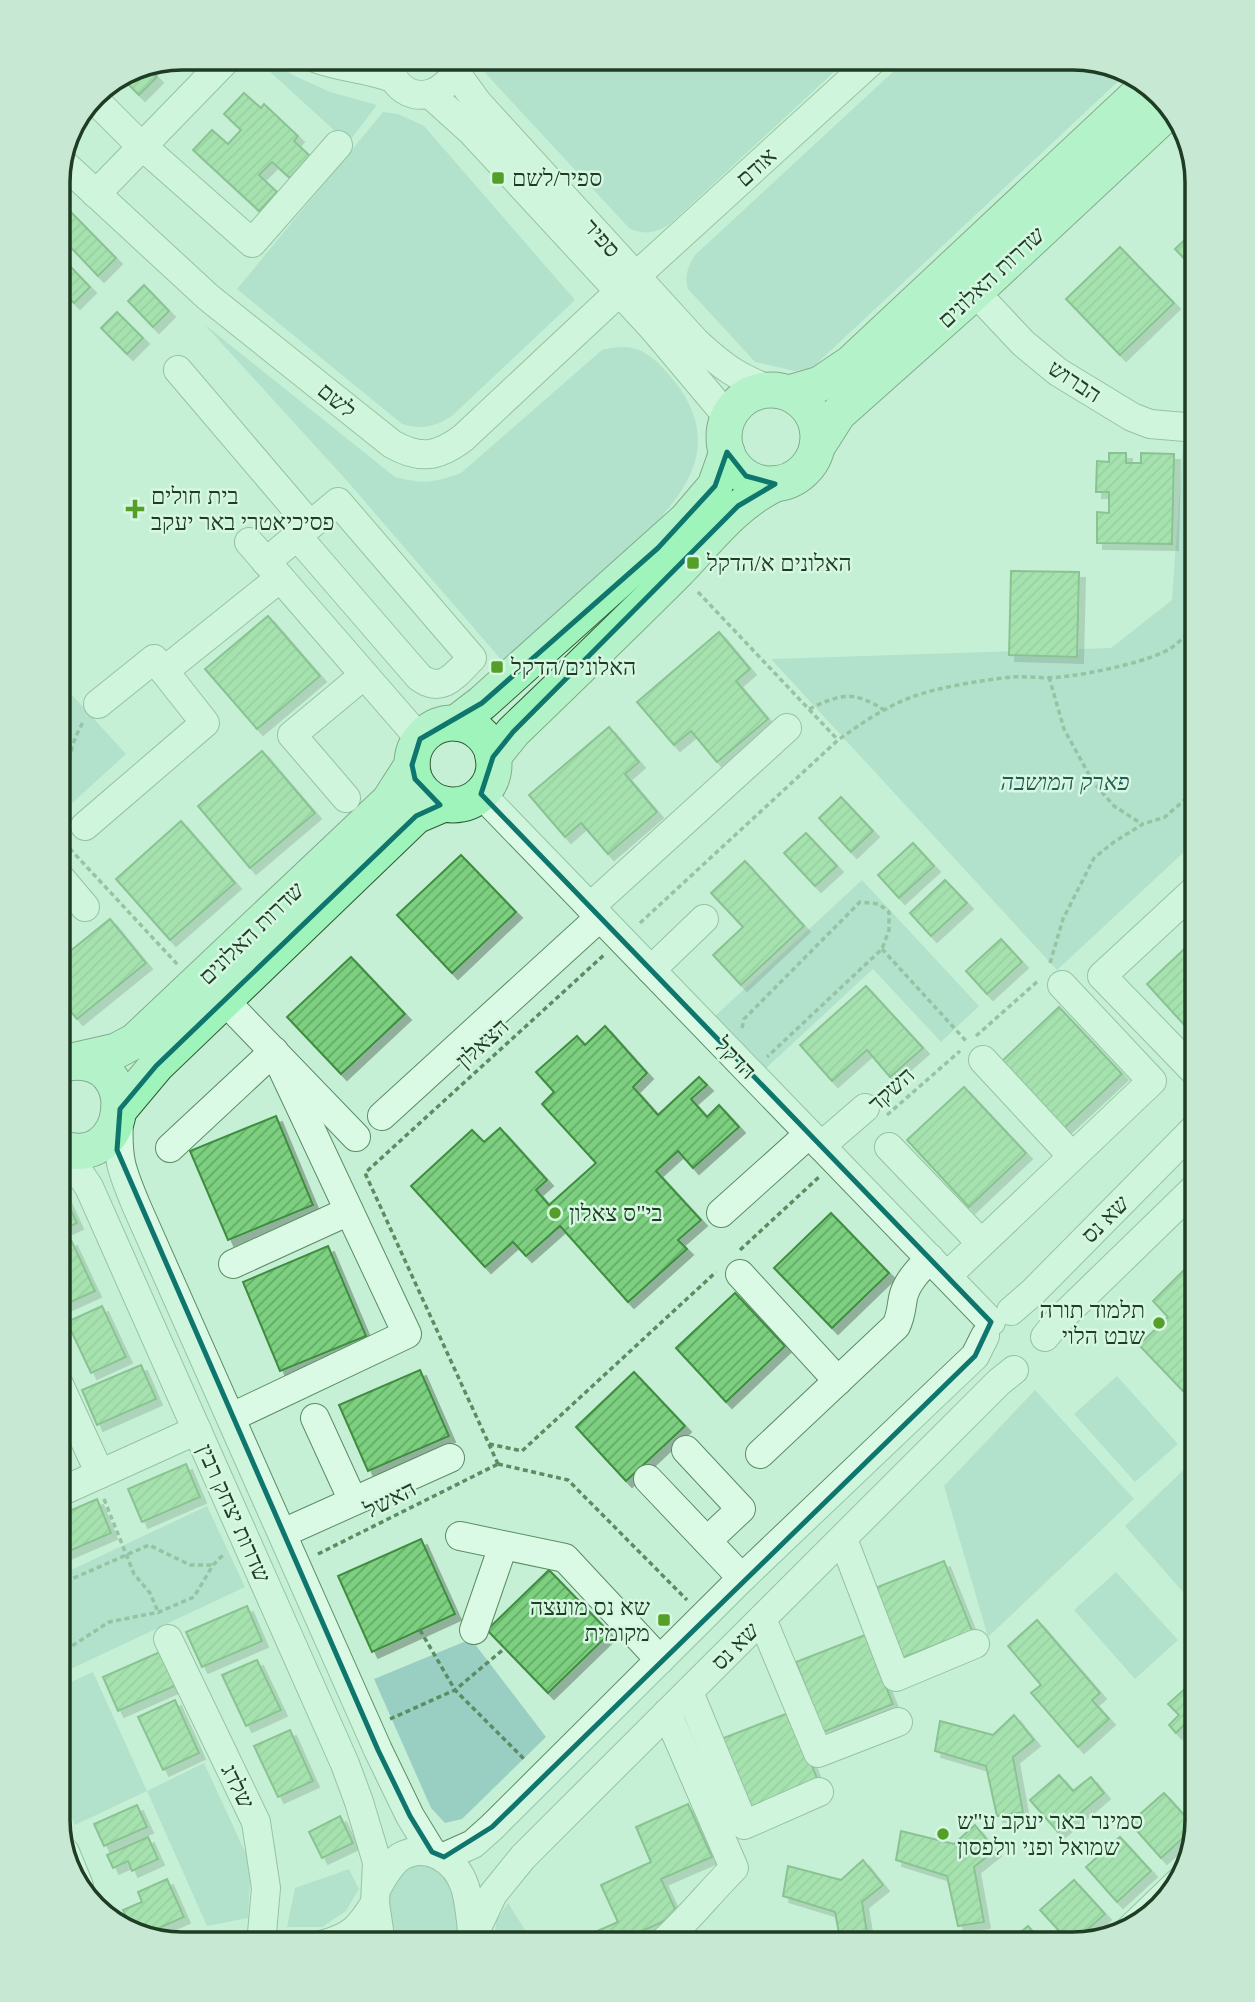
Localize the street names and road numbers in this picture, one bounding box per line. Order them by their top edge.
street label: אודם [731,143,781,192]
street label: ספיר [578,214,625,262]
street label: שדרות האלונים [933,221,1050,333]
street label: הברוש [1044,355,1106,408]
street label: לשם [313,378,361,423]
street label: שדרות האלונים [194,877,309,990]
street label: הצאלון [451,1013,514,1073]
street label: הדקל [710,1032,761,1084]
street label: השקד [863,1062,919,1116]
street label: שא נס [1077,1190,1135,1248]
street label: שדרות יצחק רבין [192,1440,275,1587]
street label: האשל [360,1476,420,1523]
street label: שא נס [707,1617,765,1675]
street label: שלדג [216,1760,259,1813]

